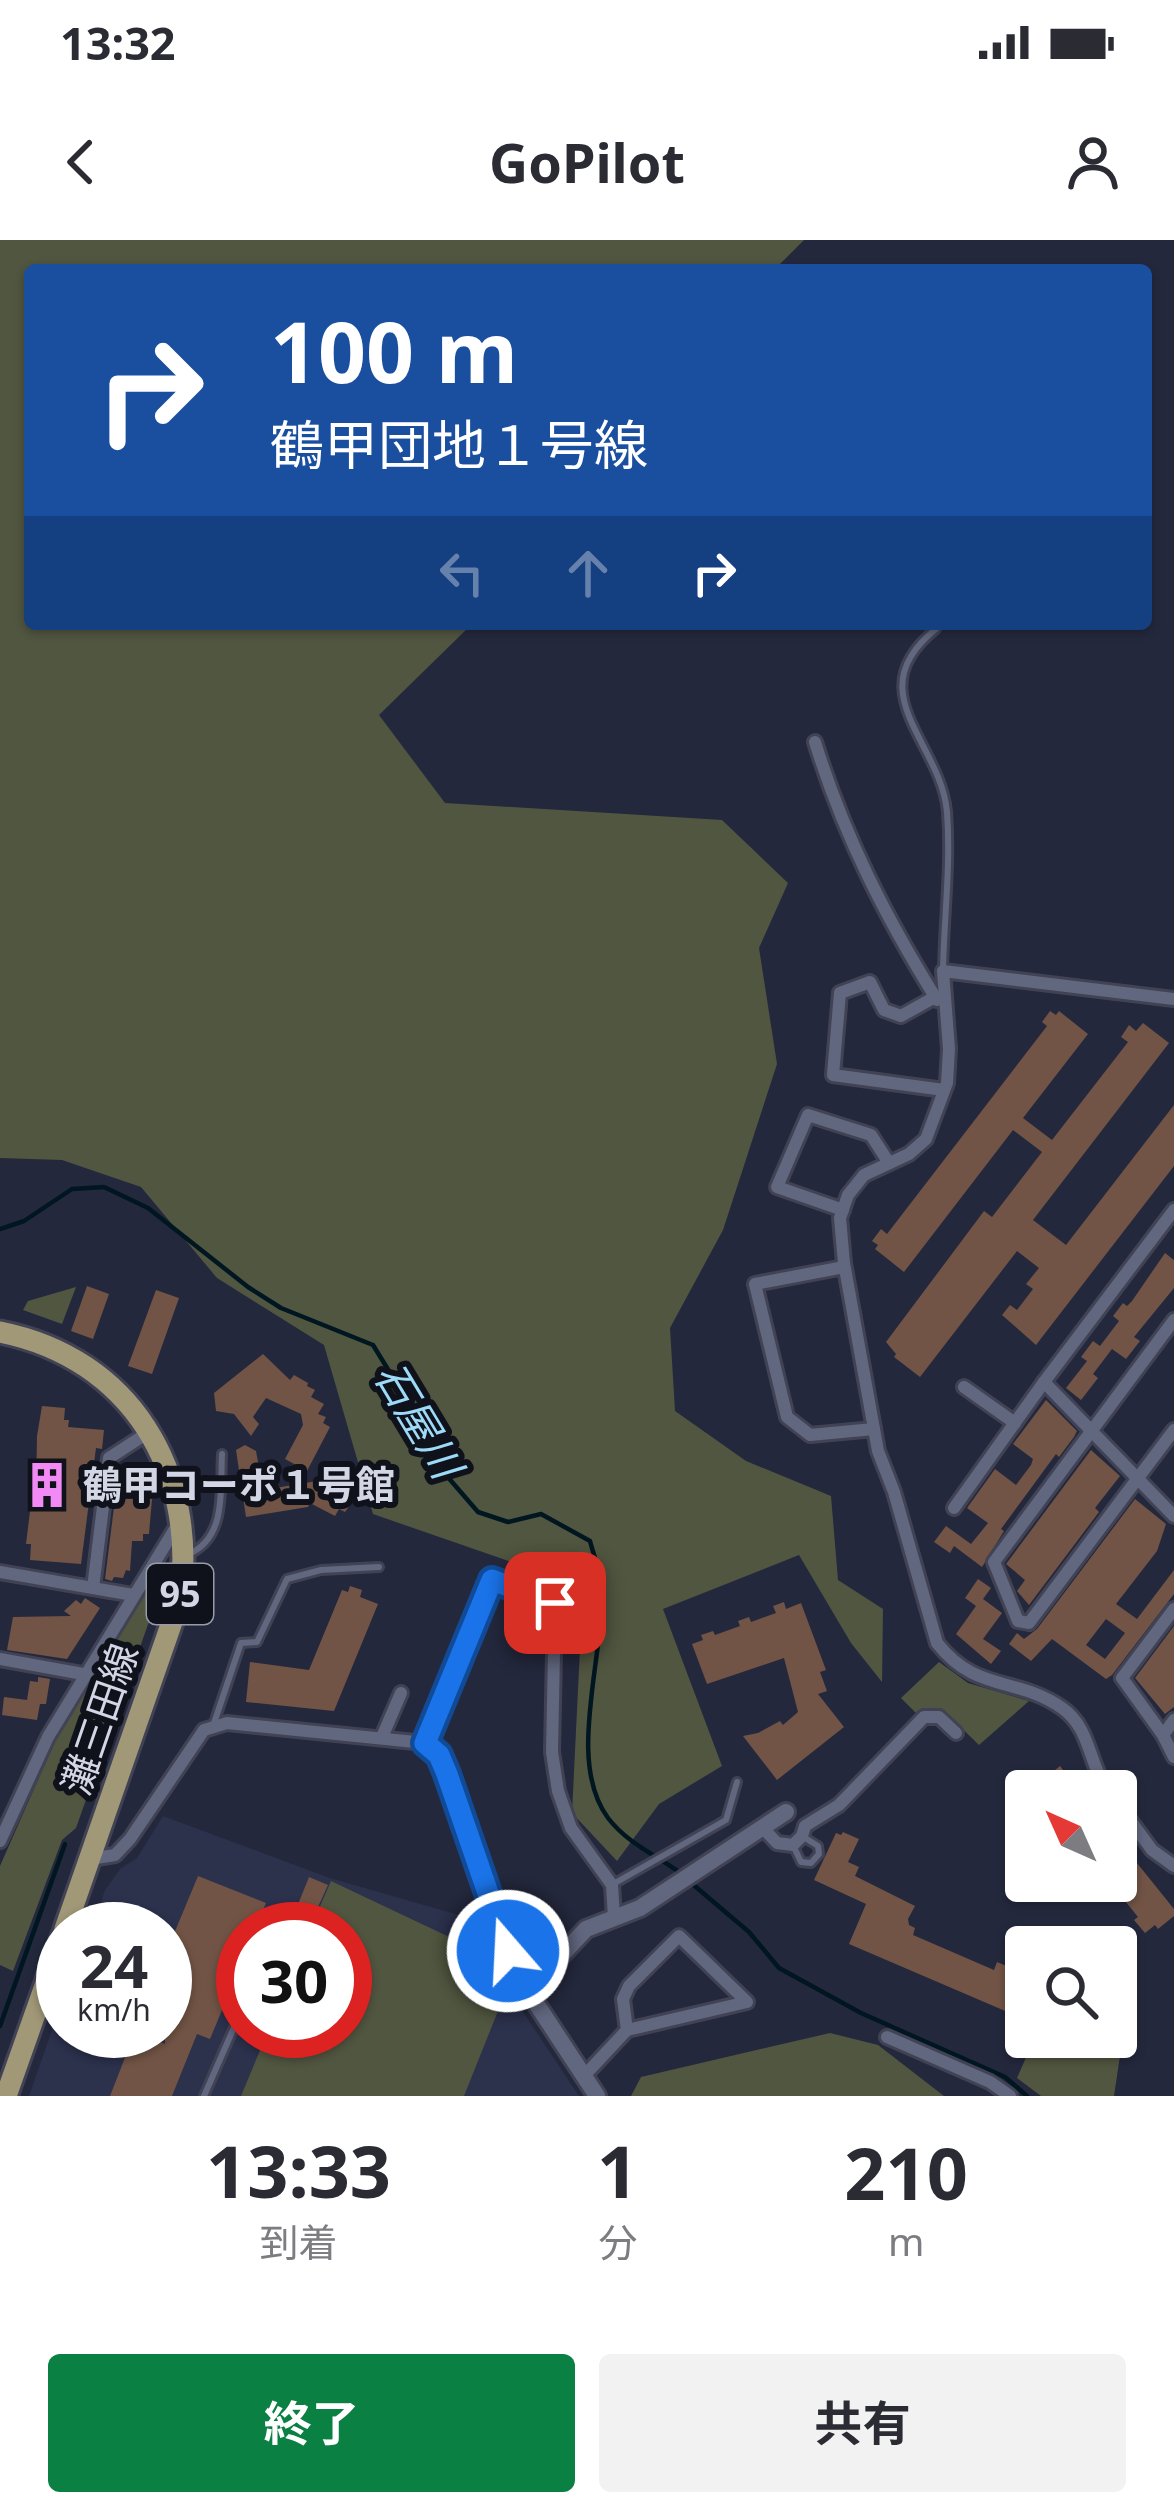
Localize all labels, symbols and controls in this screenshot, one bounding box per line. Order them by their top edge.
text: 13:32 [60,12,176,73]
text: GoPilot [489,125,685,199]
icon: back [48,129,114,195]
icon: person [1060,129,1126,195]
text: 100 m [270,293,518,408]
icon: right [72,312,228,468]
text: 鶴甲団地１号線 [270,407,648,481]
icon: left [429,540,495,606]
icon: ahead [555,540,621,606]
icon: right [681,540,747,606]
water label: 石屋川 [362,1351,478,1491]
place label: 鶴甲コーポ１号館 [83,1457,395,1510]
building icon: 鶴甲コーポ１号館 [22,1460,72,1510]
pin [504,1552,606,1654]
road number: 95 [147,1564,213,1624]
icon: arrive [522,1570,588,1636]
street label: 灘三田線 [48,1636,149,1801]
north arrow [1005,1770,1137,1902]
map controls [1005,1770,1137,2058]
position arrow [445,1888,571,2014]
speed limit sign: 30 [216,1902,372,2058]
text: 24 [80,1924,148,2006]
button: search [1005,1926,1137,2058]
text: km/h [77,1989,151,2030]
text: 13:33 [206,2121,391,2219]
text: 1 [597,2121,638,2219]
text: 210 [844,2123,968,2221]
text: m [888,2214,924,2267]
text: 到着 [260,2215,338,2268]
text: 分 [598,2215,637,2268]
button: 終了 [48,2354,575,2492]
button: 共有 [599,2354,1126,2492]

